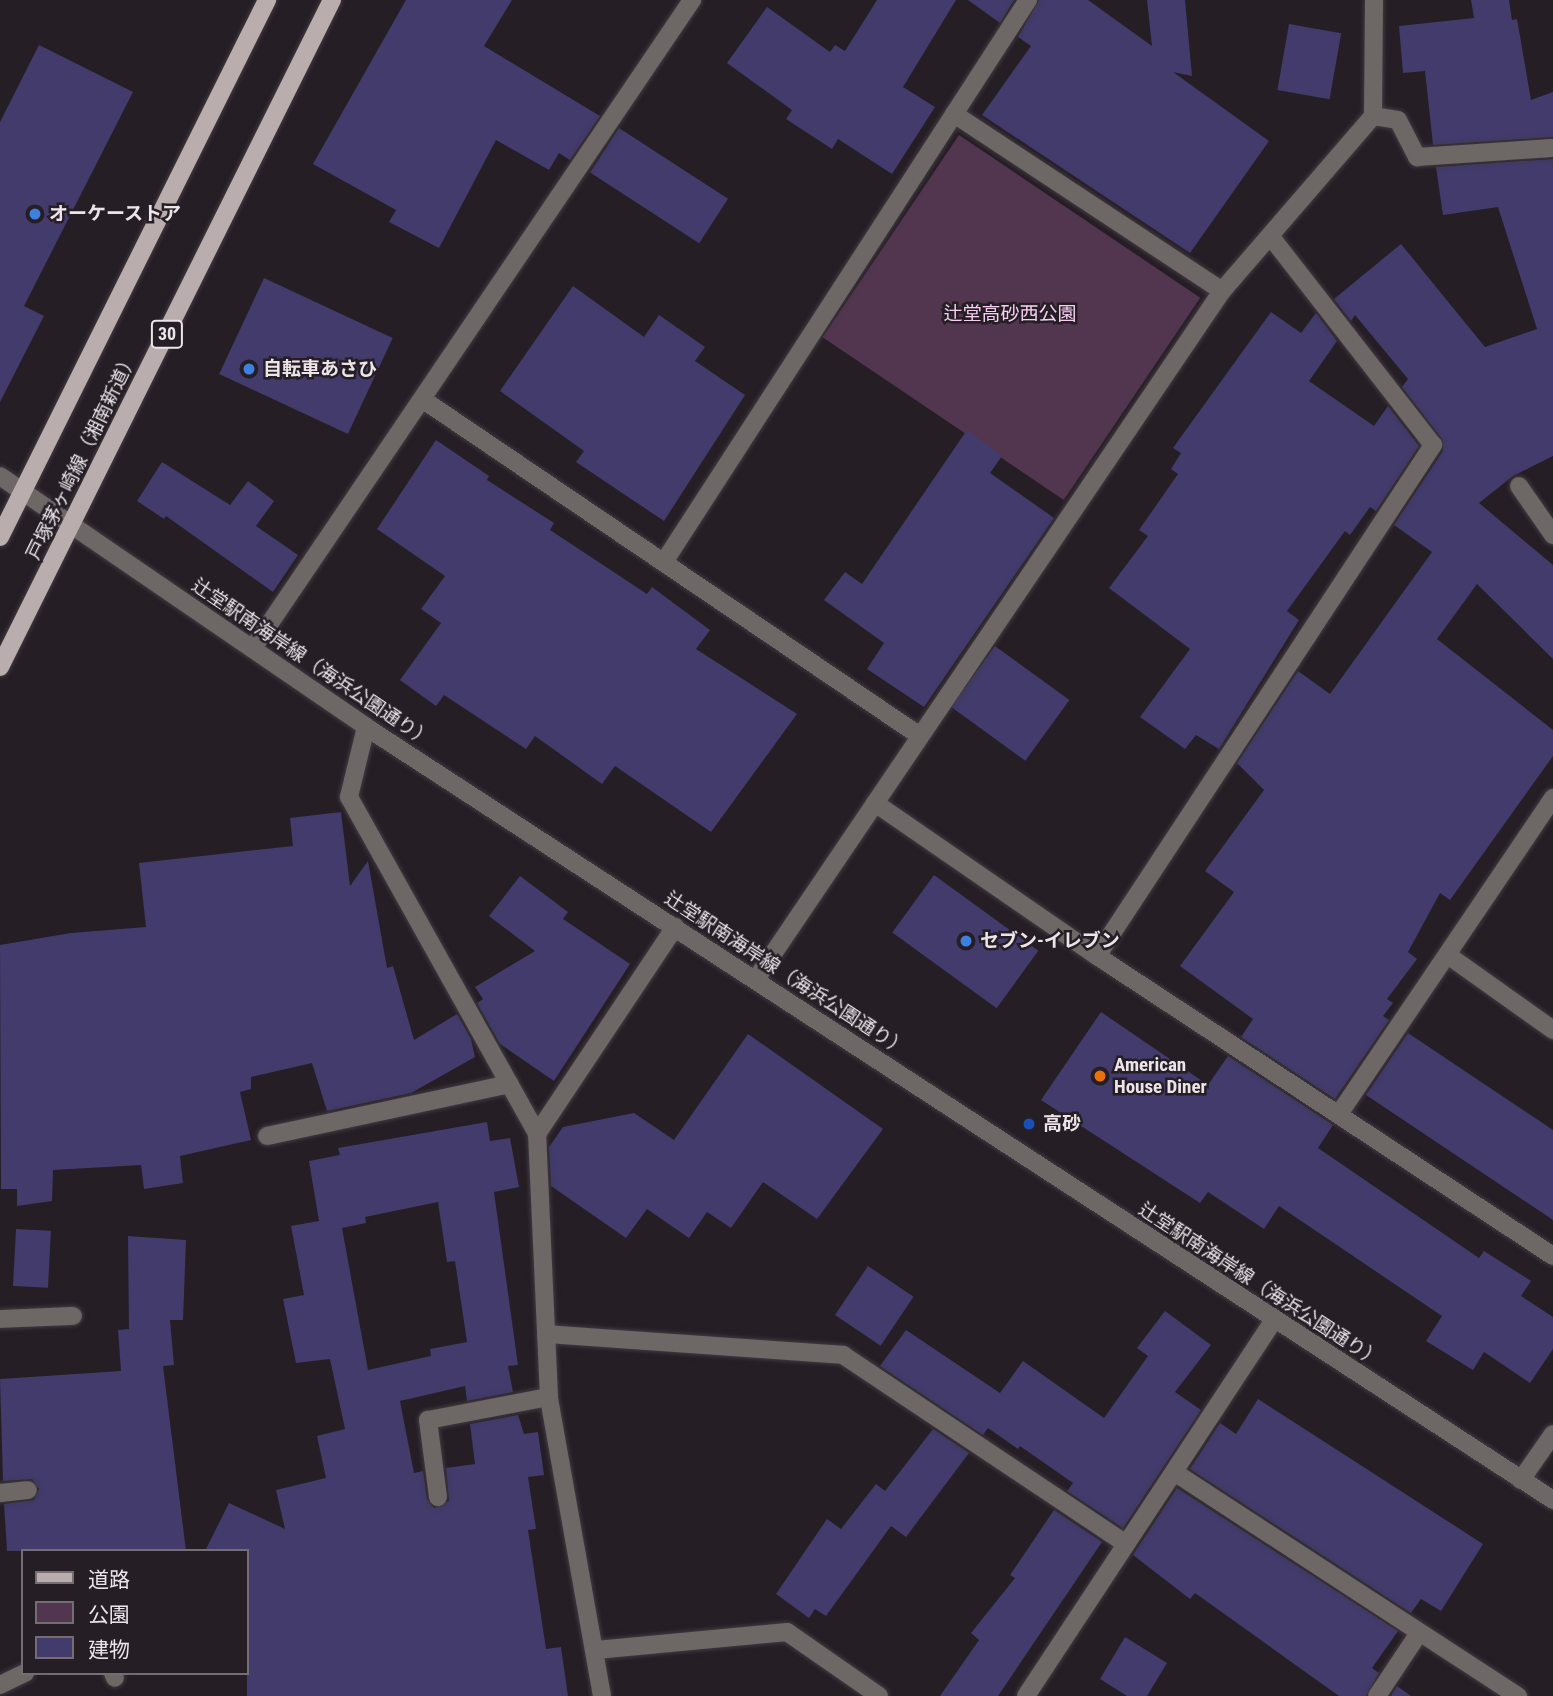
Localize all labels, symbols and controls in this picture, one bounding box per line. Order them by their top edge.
place label: オーケーストア [49,203,182,225]
marker: オーケーストア [27,206,43,222]
park label: 辻堂高砂西公園 [944,303,1076,325]
road number: 30 [150,320,184,348]
street label: 戸塚茅ヶ崎線（湘南新道） [22,349,142,563]
place label: 自転車あさひ [263,358,377,380]
marker: 自転車あさひ [241,361,257,377]
street label: 辻堂駅南海岸線（海浜公園通り） [187,574,437,752]
street label: 辻堂駅南海岸線（海浜公園通り） [660,887,912,1061]
place label: セブン-イレブン [980,930,1120,952]
marker: セブン-イレブン [958,933,974,949]
place label: American House Diner [1114,1054,1207,1098]
marker: American House Diner [1092,1068,1108,1084]
place label: 高砂 [1043,1113,1081,1135]
marker: 高砂 [1021,1116,1037,1132]
street label: 辻堂駅南海岸線（海浜公園通り） [1134,1198,1386,1372]
legend [21,1549,248,1675]
text: 道路 [88,1568,130,1592]
text: 公園 [88,1603,130,1627]
text: 建物 [88,1638,130,1662]

